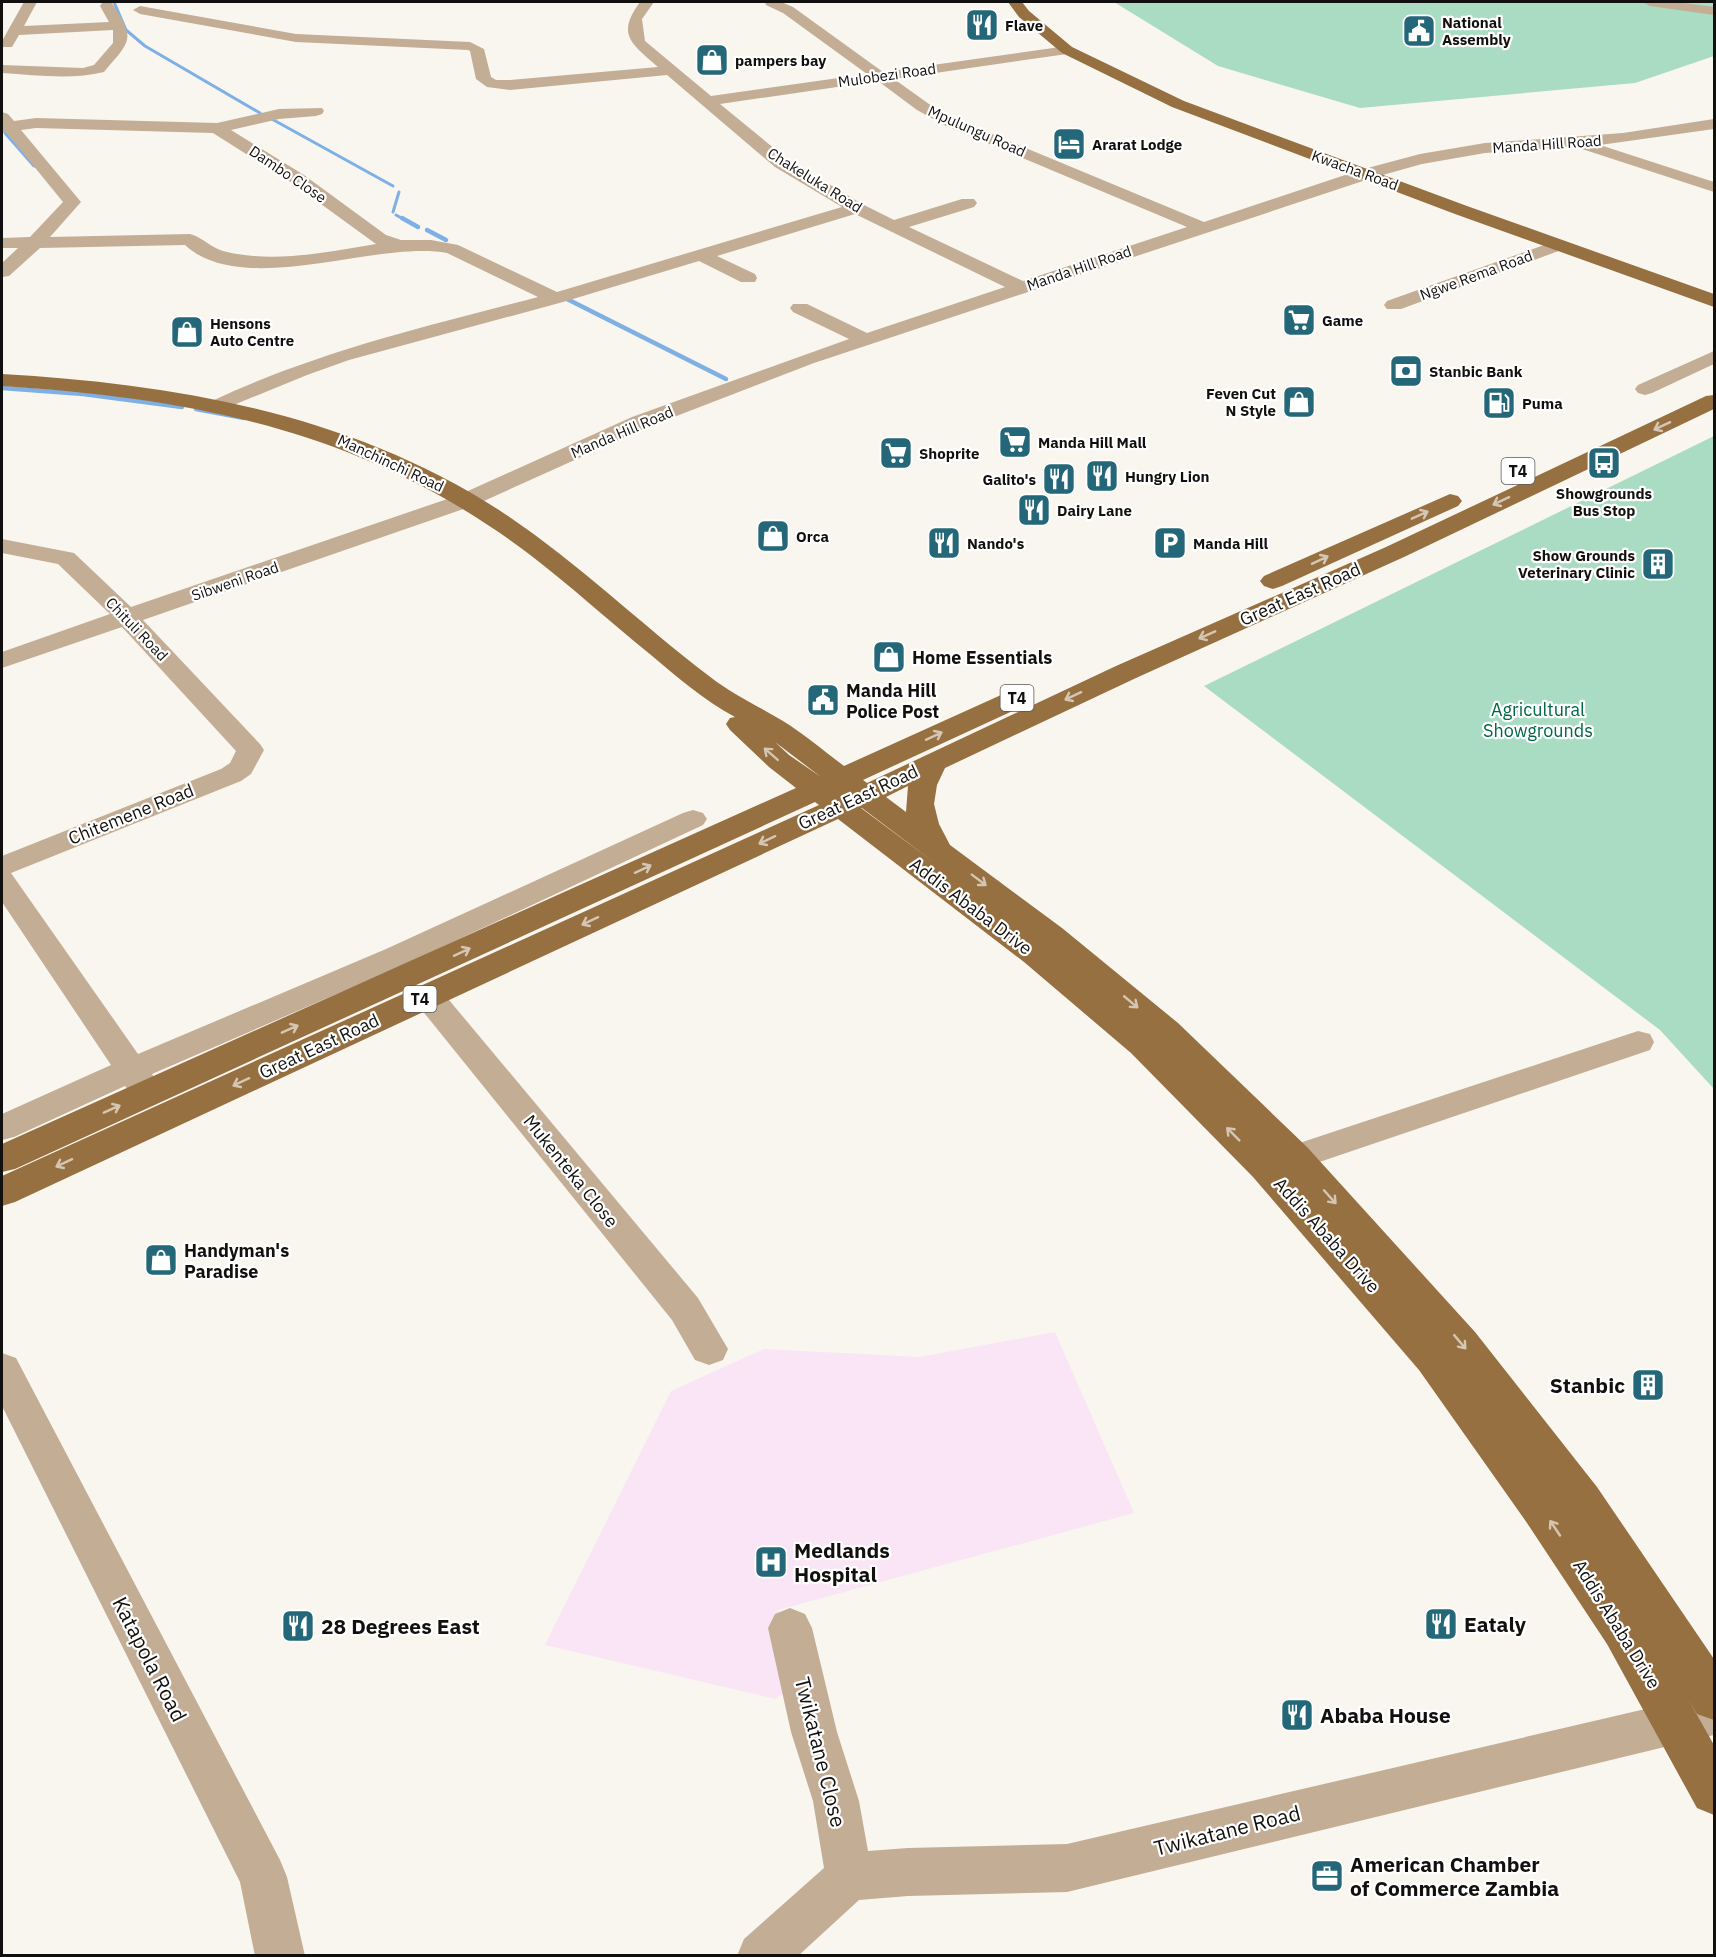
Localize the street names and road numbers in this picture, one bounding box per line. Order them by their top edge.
street label: Mulobezi Road [837,59,937,91]
street label: Mpulungu Road [925,101,1029,161]
street label: Manda Hill Road [1492,131,1602,157]
street label: Dambo Close [246,141,330,207]
street label: Chakeluka Road [764,143,866,217]
street label: Kwacha Road [1309,146,1401,194]
street label: Manda Hill Road [1024,241,1134,295]
street label: Ngwe Rema Road [1417,246,1535,304]
street label: Manda Hill Road [568,402,676,462]
street label: Manchinchi Road [335,430,447,496]
road number: T4 [1502,458,1534,484]
street label: Sibweni Road [189,557,281,605]
street label: Great East Road [1236,557,1364,631]
street label: Chituli Road [102,593,172,665]
road number: T4 [1000,685,1034,711]
street label: Great East Road [794,759,922,835]
street label: Chitemene Road [65,778,197,850]
street label: Addis Ababa Drive [905,852,1037,960]
road number: T4 [404,986,436,1012]
street label: Great East Road [255,1008,383,1084]
street label: Mukenteka Close [519,1110,624,1232]
street label: Addis Ababa Drive [1269,1172,1385,1298]
street label: Addis Ababa Drive [1568,1555,1666,1693]
street label: Katapola Road [106,1592,194,1726]
street label: Twikatane Close [789,1674,853,1830]
street label: Twikatane Road [1151,1798,1303,1862]

